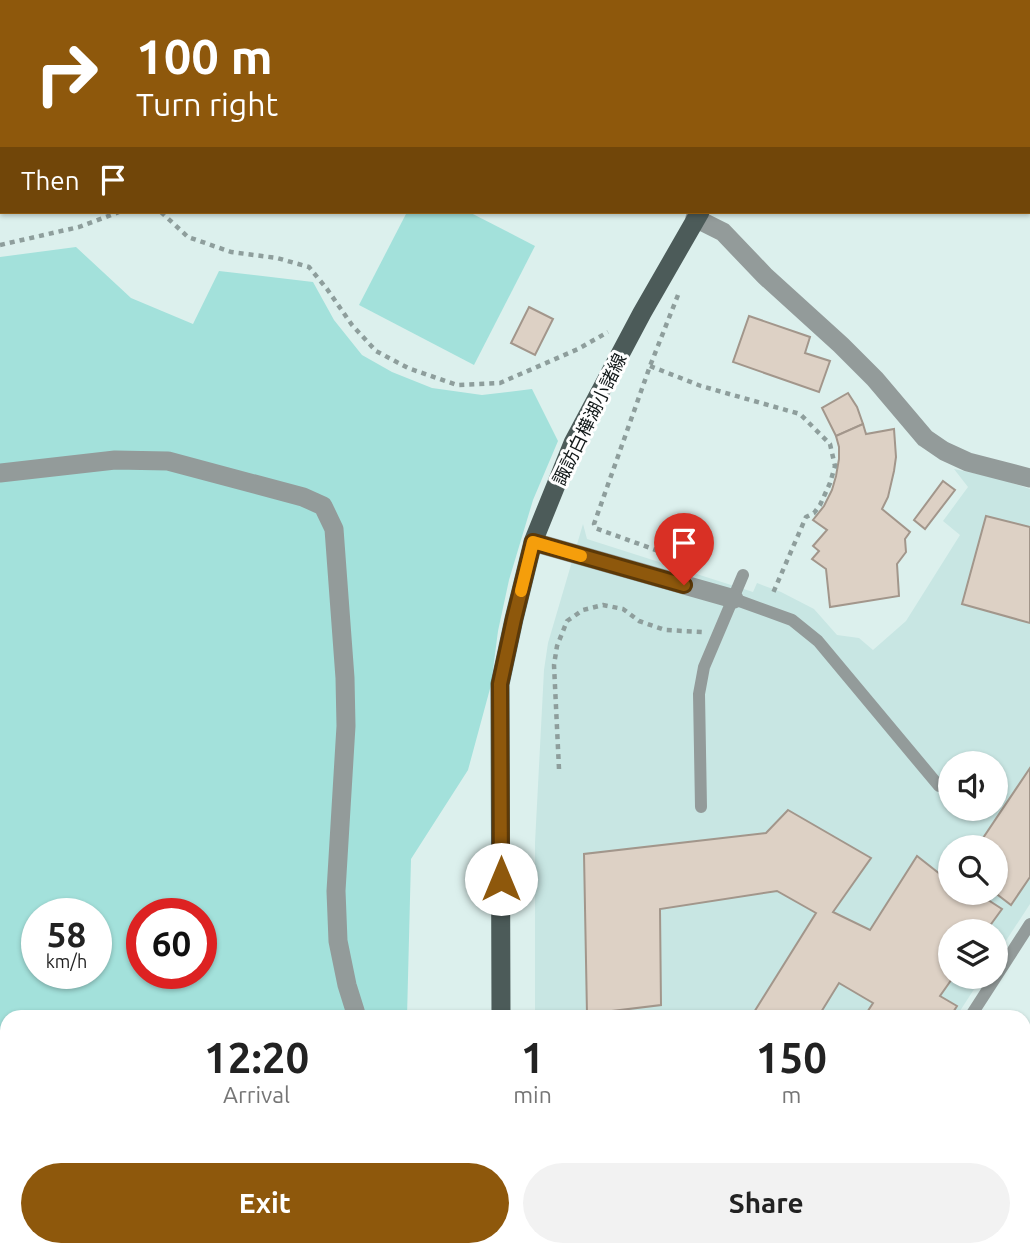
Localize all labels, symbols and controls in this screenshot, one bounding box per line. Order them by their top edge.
icon: right [21,28,112,119]
text: 100 m [136,28,273,83]
text: Turn right [136,86,278,122]
icon: arrive [94,161,132,199]
text: Then [21,166,80,195]
street label: 諏訪白樺湖小諸線 [548,350,630,488]
pin [654,513,714,585]
icon: arrive [665,524,703,562]
map controls [938,751,1008,989]
button: sound [938,751,1008,821]
button: search [938,835,1008,905]
position arrow [464,842,538,916]
speed limit sign: 60 [126,898,217,989]
text: 58 [47,914,86,954]
button: layers [938,919,1008,989]
text: km/h [46,951,87,971]
text: 12:20 [204,1034,309,1081]
text: 1 [521,1034,544,1081]
text: 150 [756,1034,827,1081]
text: Arrival [223,1082,290,1107]
text: min [513,1082,552,1107]
text: m [781,1082,801,1107]
button: Exit [21,1163,509,1243]
button: Share [523,1163,1010,1243]

